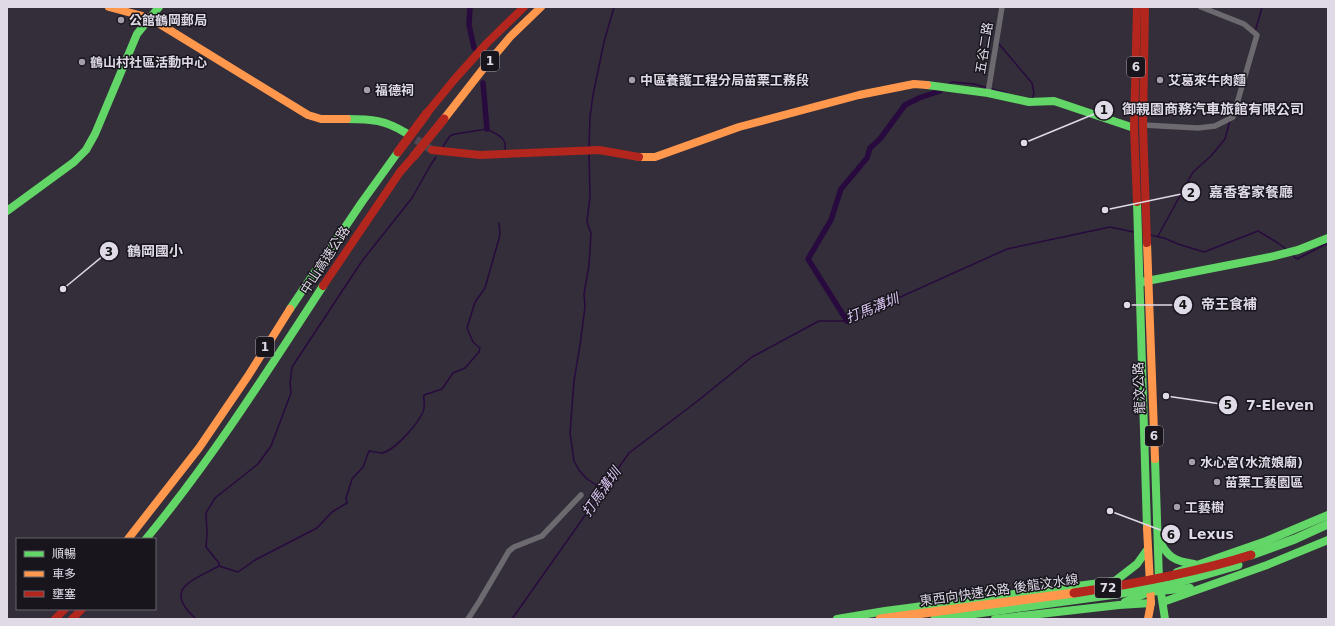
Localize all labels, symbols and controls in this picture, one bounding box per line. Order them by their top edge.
place label: 公館鶴岡郵局 [129,13,207,28]
marker: 公館鶴岡郵局 [116,15,126,25]
street label: 五谷二路 [973,21,995,75]
road number: 1 [481,51,499,71]
place label: 鶴山村社區活動中心 [90,55,207,70]
marker: 鶴山村社區活動中心 [77,57,87,67]
road number: 6 [1127,57,1145,77]
place label: 中區養護工程分局苗栗工務段 [640,73,809,88]
place label: 艾葛來牛肉麵 [1168,73,1246,88]
marker: 中區養護工程分局苗栗工務段 [627,75,637,85]
marker: 艾葛來牛肉麵 [1155,75,1165,85]
place label: 福德祠 [375,83,414,98]
marker: 福德祠 [362,85,372,95]
callout: 御親園商務汽車旅館有限公司 [1094,97,1312,123]
text: 御親園商務汽車旅館有限公司 [1122,101,1304,117]
text: 1 [1100,103,1108,117]
callout: 嘉香客家餐廳 [1181,179,1301,205]
text: 嘉香客家餐廳 [1209,184,1293,200]
text: 2 [1187,186,1195,200]
street label: 中山高速公路 [297,223,353,297]
callout: 鶴岡國小 [99,238,191,264]
text: 鶴岡國小 [127,243,183,259]
text: 3 [105,245,113,259]
water label: 打馬溝圳 [843,289,903,326]
callout: 帝王食補 [1173,292,1265,318]
text: 帝王食補 [1201,296,1257,312]
text: 4 [1179,298,1187,312]
road number: 1 [256,337,274,357]
street label: 龍汶公路 [1131,362,1147,414]
callout: 7-Eleven [1218,392,1322,418]
text: 7-Eleven [1246,397,1314,413]
text: 5 [1224,398,1232,412]
road number: 6 [1145,426,1163,446]
place label: 水心宮(水流娘廟) [1200,455,1303,470]
marker: 水心宮(水流娘廟) [1187,457,1197,467]
water label: 打馬溝圳 [578,463,625,520]
place label: 苗栗工藝園區 [1225,475,1303,490]
marker: 苗栗工藝園區 [1212,477,1222,487]
place label: 工藝樹 [1185,500,1224,515]
marker: 工藝樹 [1172,502,1182,512]
callout: Lexus [1161,521,1242,547]
text: Lexus [1188,526,1234,542]
text: 6 [1167,528,1175,542]
legend [16,538,156,610]
text: 順暢 [52,547,76,561]
text: 車多 [52,567,76,581]
street label: 東西向快速公路 後龍汶水線 [919,571,1079,609]
road number: 72 [1095,578,1121,598]
text: 壅塞 [52,587,76,601]

